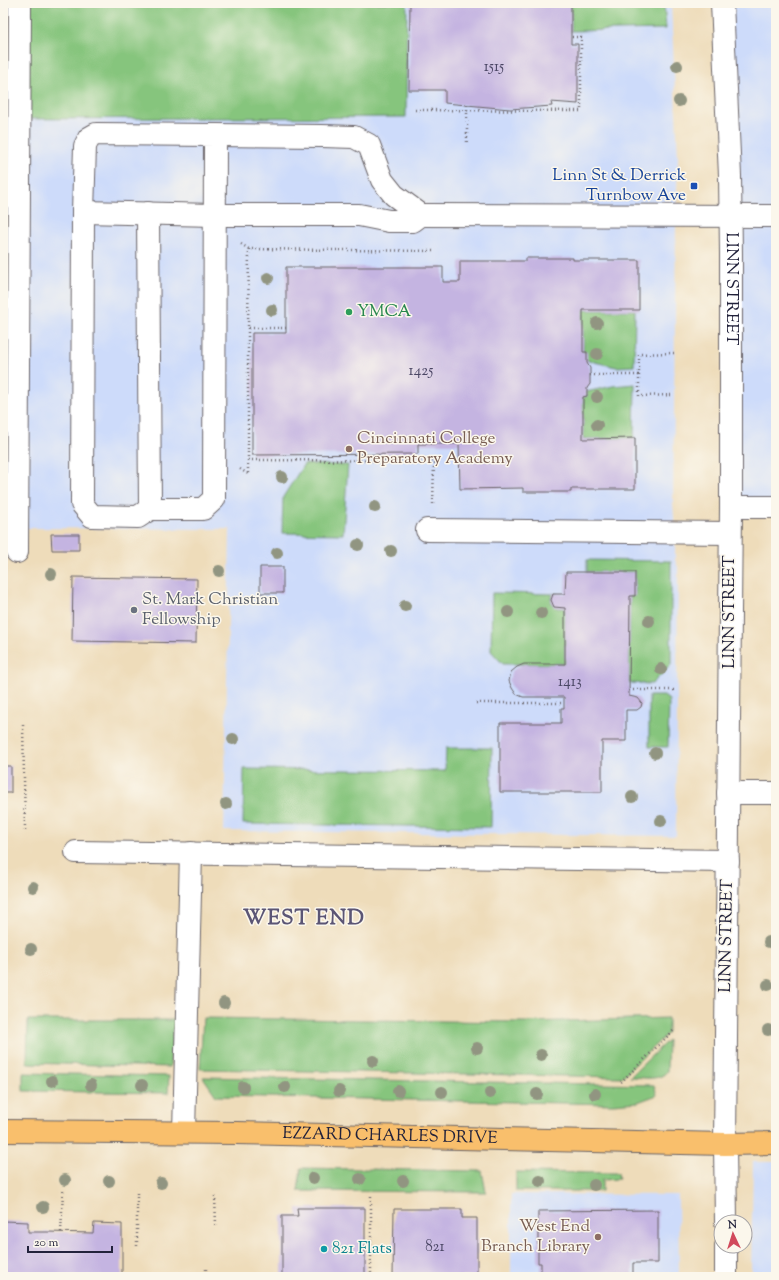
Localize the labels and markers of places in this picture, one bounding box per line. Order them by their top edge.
place label: Linn St & Derrick Turnbow Ave [552,164,686,208]
marker: Linn St & Derrick Turnbow Ave [689,181,699,191]
place label: YMCA [357,300,411,324]
marker: YMCA [344,307,354,317]
place label: Cincinnati College Preparatory Academy [357,427,513,471]
marker: Cincinnati College Preparatory Academy [344,444,354,454]
place label: St. Mark Christian Fellowship [142,588,278,632]
marker: St. Mark Christian Fellowship [129,605,139,615]
place label: West End Branch Library [481,1215,591,1259]
marker: West End Branch Library [593,1232,603,1242]
place label: 821 Flats [332,1237,392,1261]
marker: 821 Flats [319,1244,329,1254]

